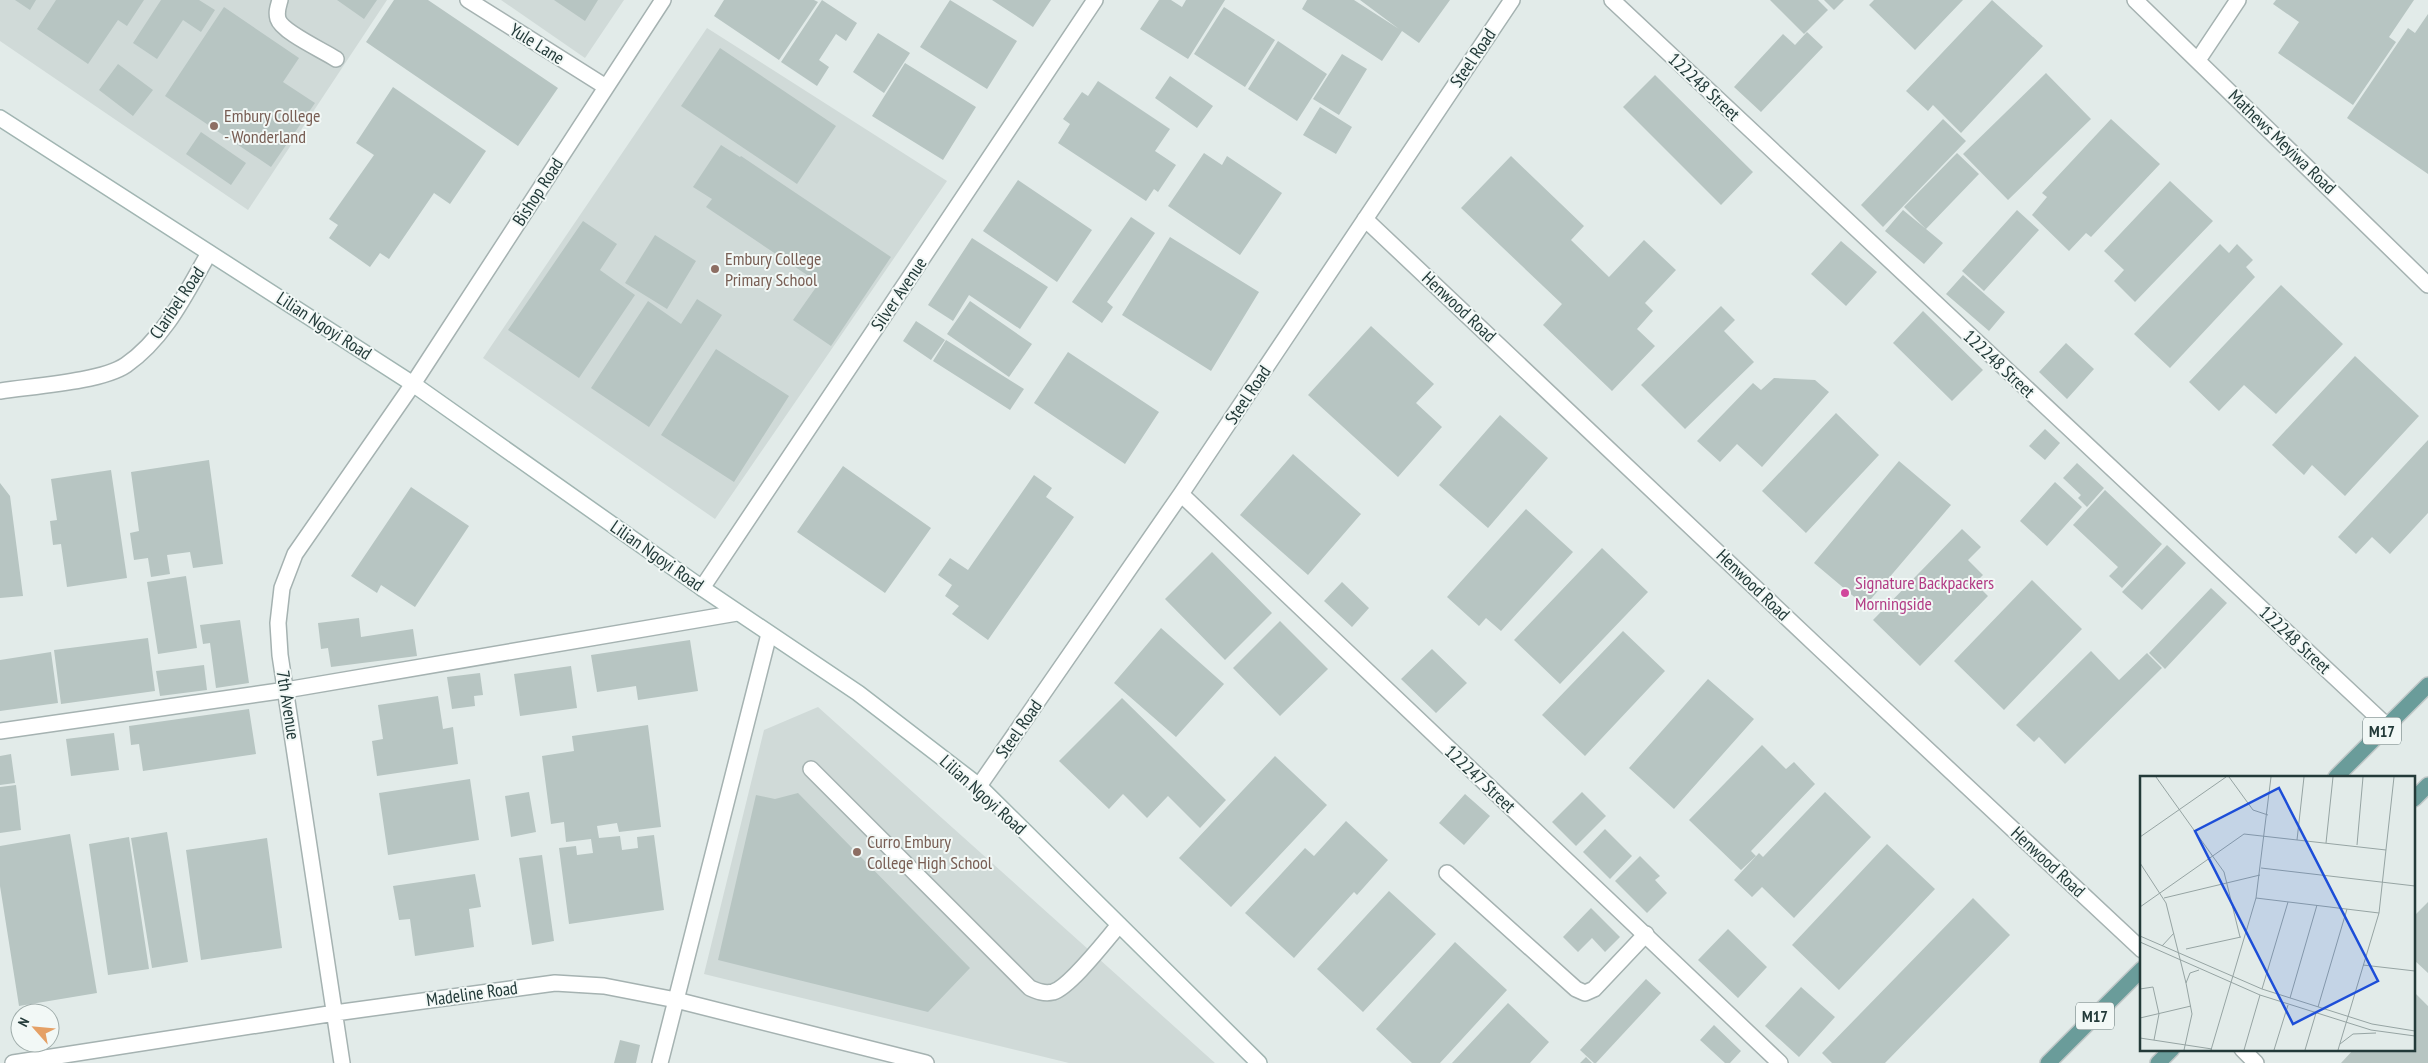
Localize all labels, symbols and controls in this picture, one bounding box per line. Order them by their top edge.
street label: Yule Lane [506,18,569,69]
street label: Steel Road [1445,24,1501,91]
street label: 122248 Street [1664,48,1745,126]
street label: Mathews Meyiwa Road [2224,84,2341,199]
place label: Embury College - Wonderland [224,104,320,148]
marker: Embury College - Wonderland [208,120,220,132]
street label: Bishop Road [507,153,568,230]
place label: Embury College Primary School [725,247,821,291]
street label: Silver Avenue [866,252,932,335]
street label: Claribel Road [144,262,209,343]
marker: Embury College Primary School [709,263,721,275]
street label: Henwood Road [1417,266,1501,347]
street label: Lilian Ngoyi Road [272,286,376,365]
street label: 122248 Street [1959,325,2040,403]
street label: Steel Road [1220,361,1276,428]
street label: Lilian Ngoyi Road [606,515,708,596]
street label: Henwood Road [1712,544,1795,625]
place label: Signature Backpackers Morningside [1855,571,1994,615]
marker: Signature Backpackers Morningside [1839,587,1851,599]
street label: 122248 Street [2255,601,2336,679]
street label: 7th Avenue [272,669,305,741]
street label: Steel Road [990,695,1047,762]
road number: M17 [2363,718,2401,744]
street label: 122247 Street [1440,740,1521,817]
street label: Lilian Ngoyi Road [935,750,1031,840]
inset map [2140,776,2416,1050]
street label: Henwood Road [2006,821,2090,902]
place label: Curro Embury College High School [867,830,993,874]
marker: Curro Embury College High School [851,846,863,858]
street label: Madeline Road [425,976,519,1011]
road number: M17 [2076,1002,2114,1030]
north arrow [10,1003,60,1053]
text: N [14,1015,33,1030]

